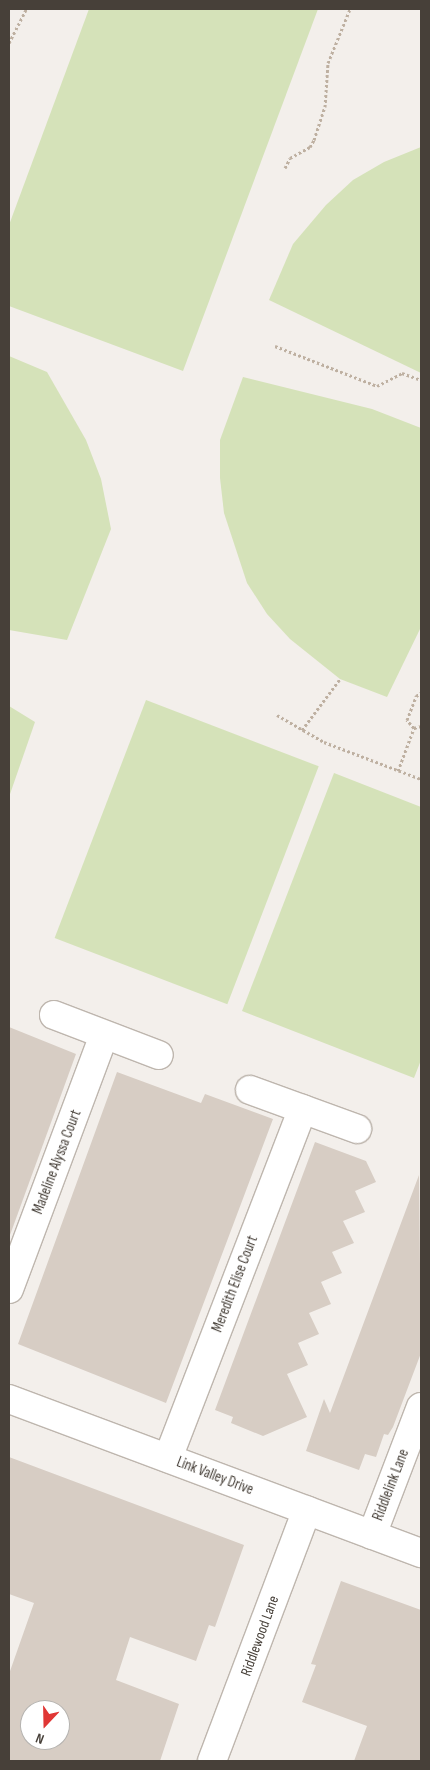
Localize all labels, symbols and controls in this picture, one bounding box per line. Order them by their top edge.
street label: Madeline Alyssa Court [29,1107,85,1217]
street label: Meredith Elise Court [208,1233,262,1335]
street label: Riddlelink Lane [369,1447,413,1523]
street label: Link Valley Drive [174,1453,256,1499]
street label: Riddlewood Lane [237,1593,283,1679]
north arrow [20,1700,70,1750]
text: N [33,1729,46,1748]

